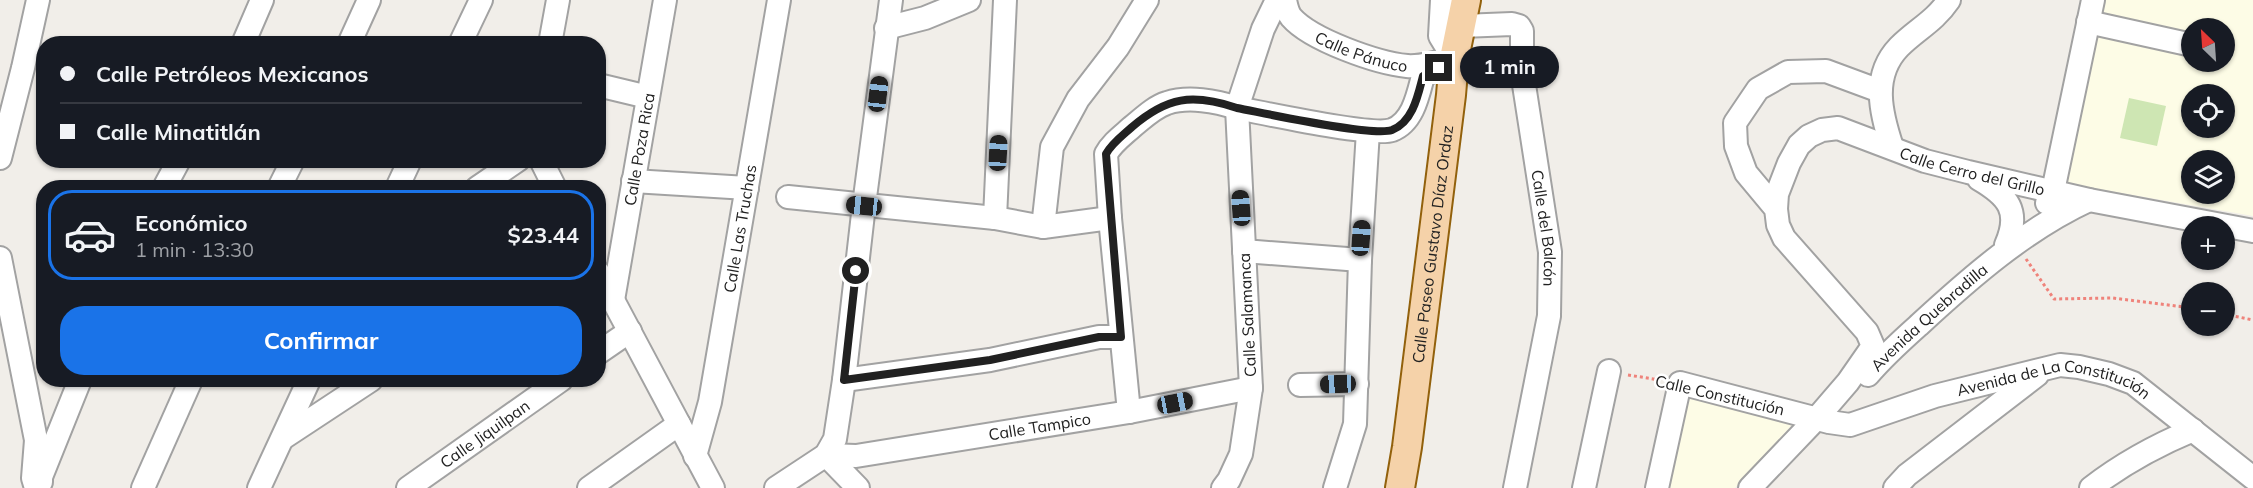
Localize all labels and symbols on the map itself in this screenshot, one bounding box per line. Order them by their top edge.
north arrow [2181,18,2235,72]
street label: Calle Pánuco [1312,27,1409,76]
callout: 1 min [1460,47,1559,89]
route end [1425,54,1452,81]
car [867,75,889,113]
street label: Calle Poza Rica [620,91,659,207]
street label: Calle Paseo Gustavo Díaz Ordaz [1408,124,1457,364]
car [988,135,1008,171]
street label: Calle Cerro del Grillo [1897,142,2047,199]
street label: Calle Las Truchas [719,163,761,294]
street label: Calle del Balcón [1527,168,1561,287]
car [1231,189,1251,227]
car [845,195,883,217]
car [1351,219,1371,257]
street label: Calle Salamanca [1234,252,1260,378]
route start [842,257,869,284]
street label: Avenida Quebradilla [1866,259,1991,375]
text: Avenida de La Constitución [1955,355,2155,403]
street label: Calle Constitución [1653,370,1787,420]
car [1320,374,1356,394]
street label: Avenida de La Constitución [1951,383,2153,409]
car [1156,391,1194,415]
street label: Calle Jiquilpan [436,395,533,472]
street label: Calle Tampico [987,408,1092,444]

